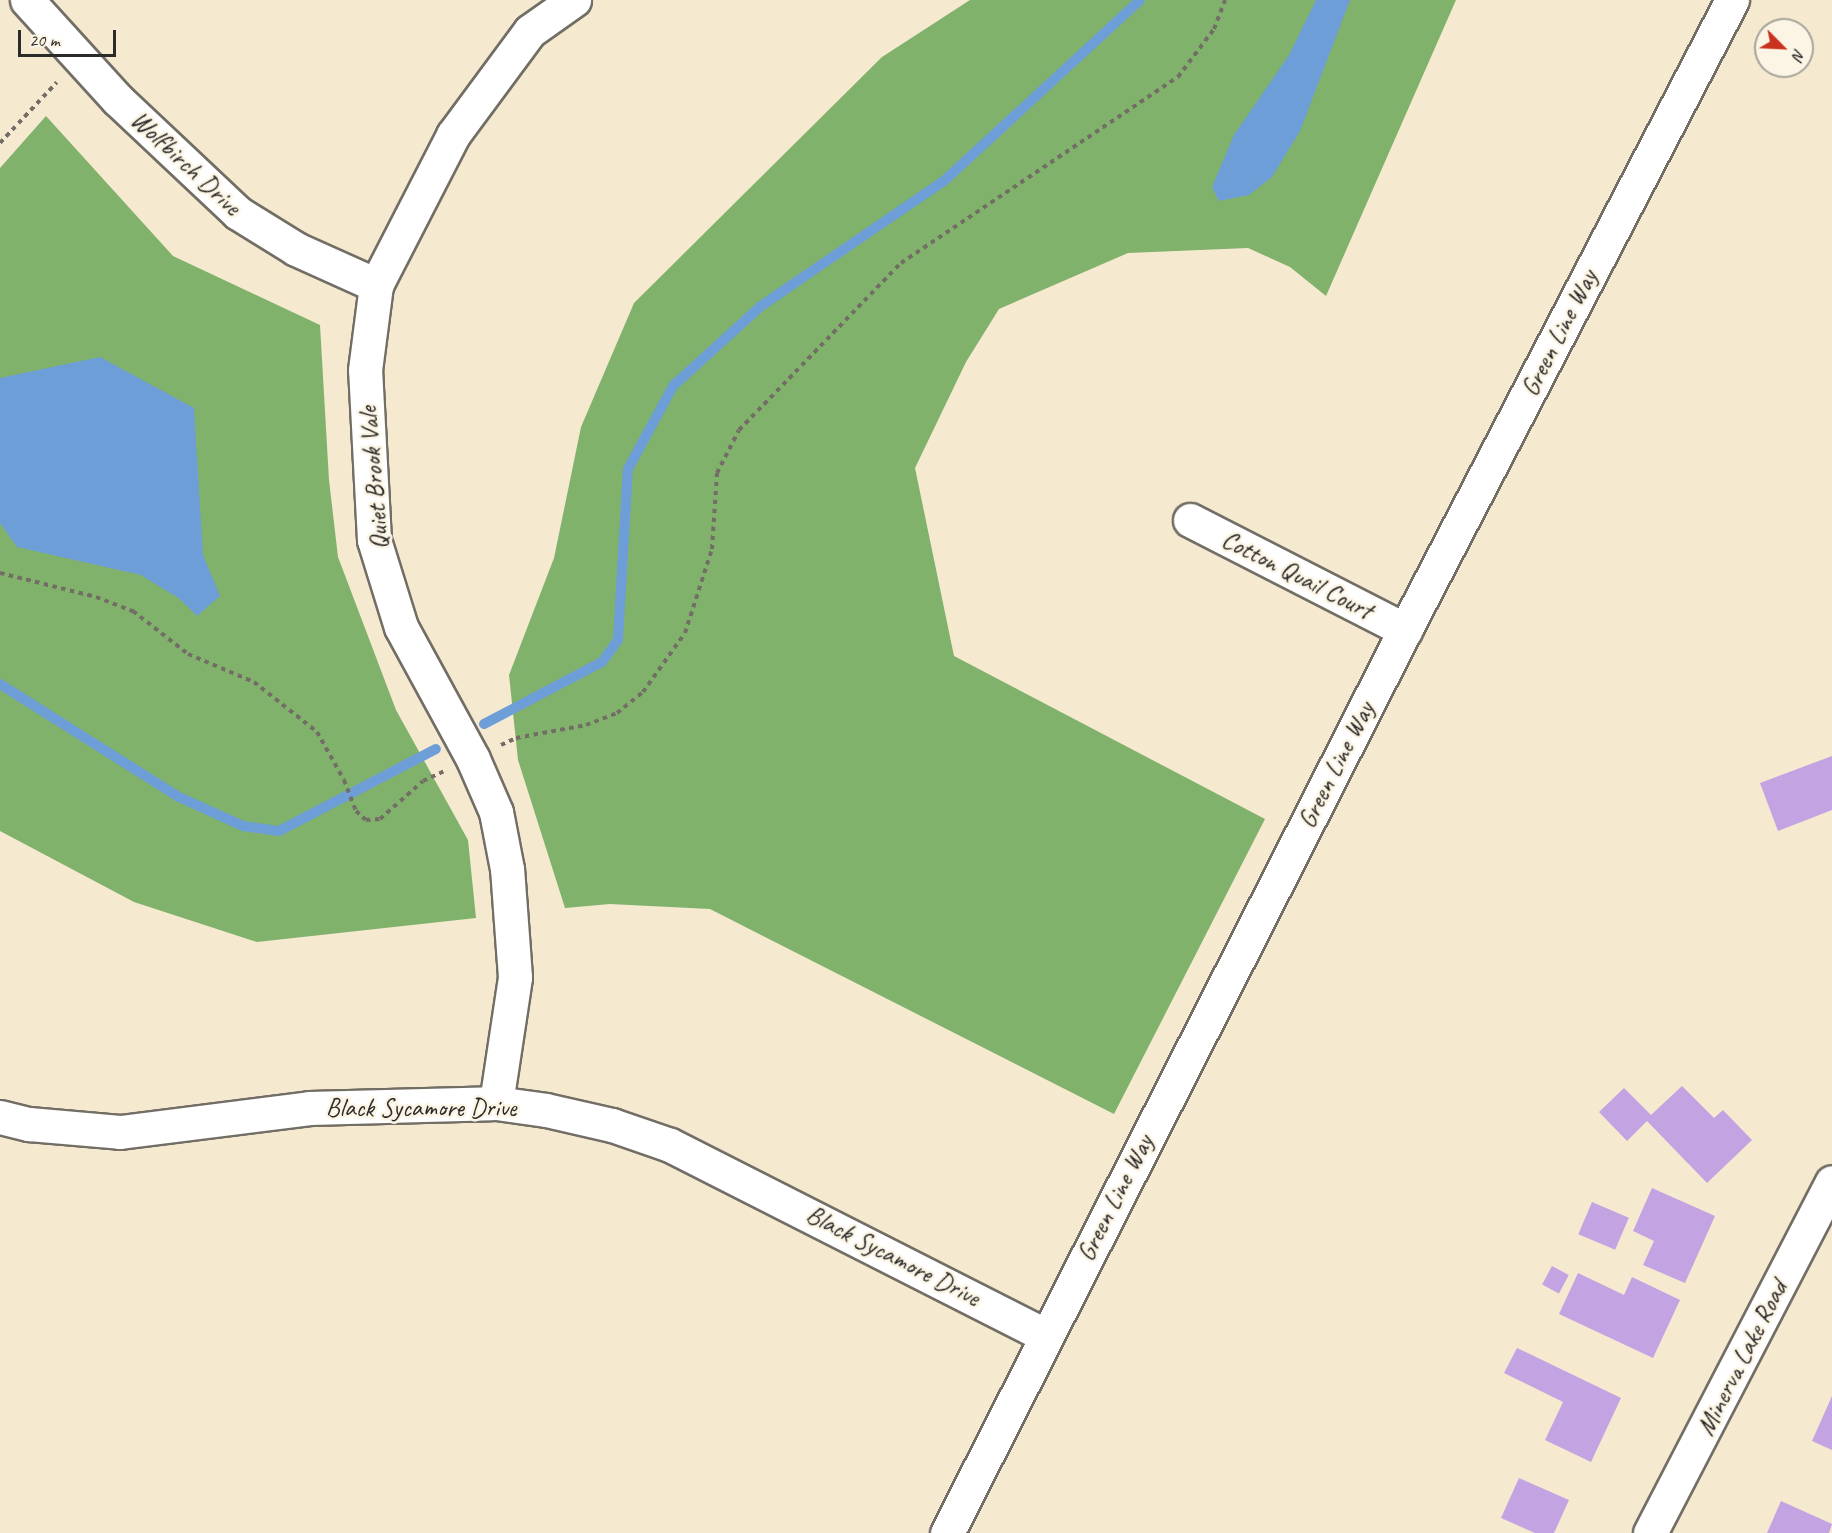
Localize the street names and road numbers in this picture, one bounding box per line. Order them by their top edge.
street label: Wolfbirch Drive [124,104,248,222]
street label: Green Line Way [1514,264,1604,402]
street label: Quiet Brook Vale [352,405,396,551]
street label: Cotton Quail Court [1217,524,1377,626]
street label: Green Line Way [1291,696,1381,834]
street label: Black Sycamore Drive [326,1092,516,1124]
street label: Green Line Way [1070,1129,1160,1267]
street label: Black Sycamore Drive [801,1199,985,1313]
street label: Minerva Lake Road [1690,1276,1794,1440]

